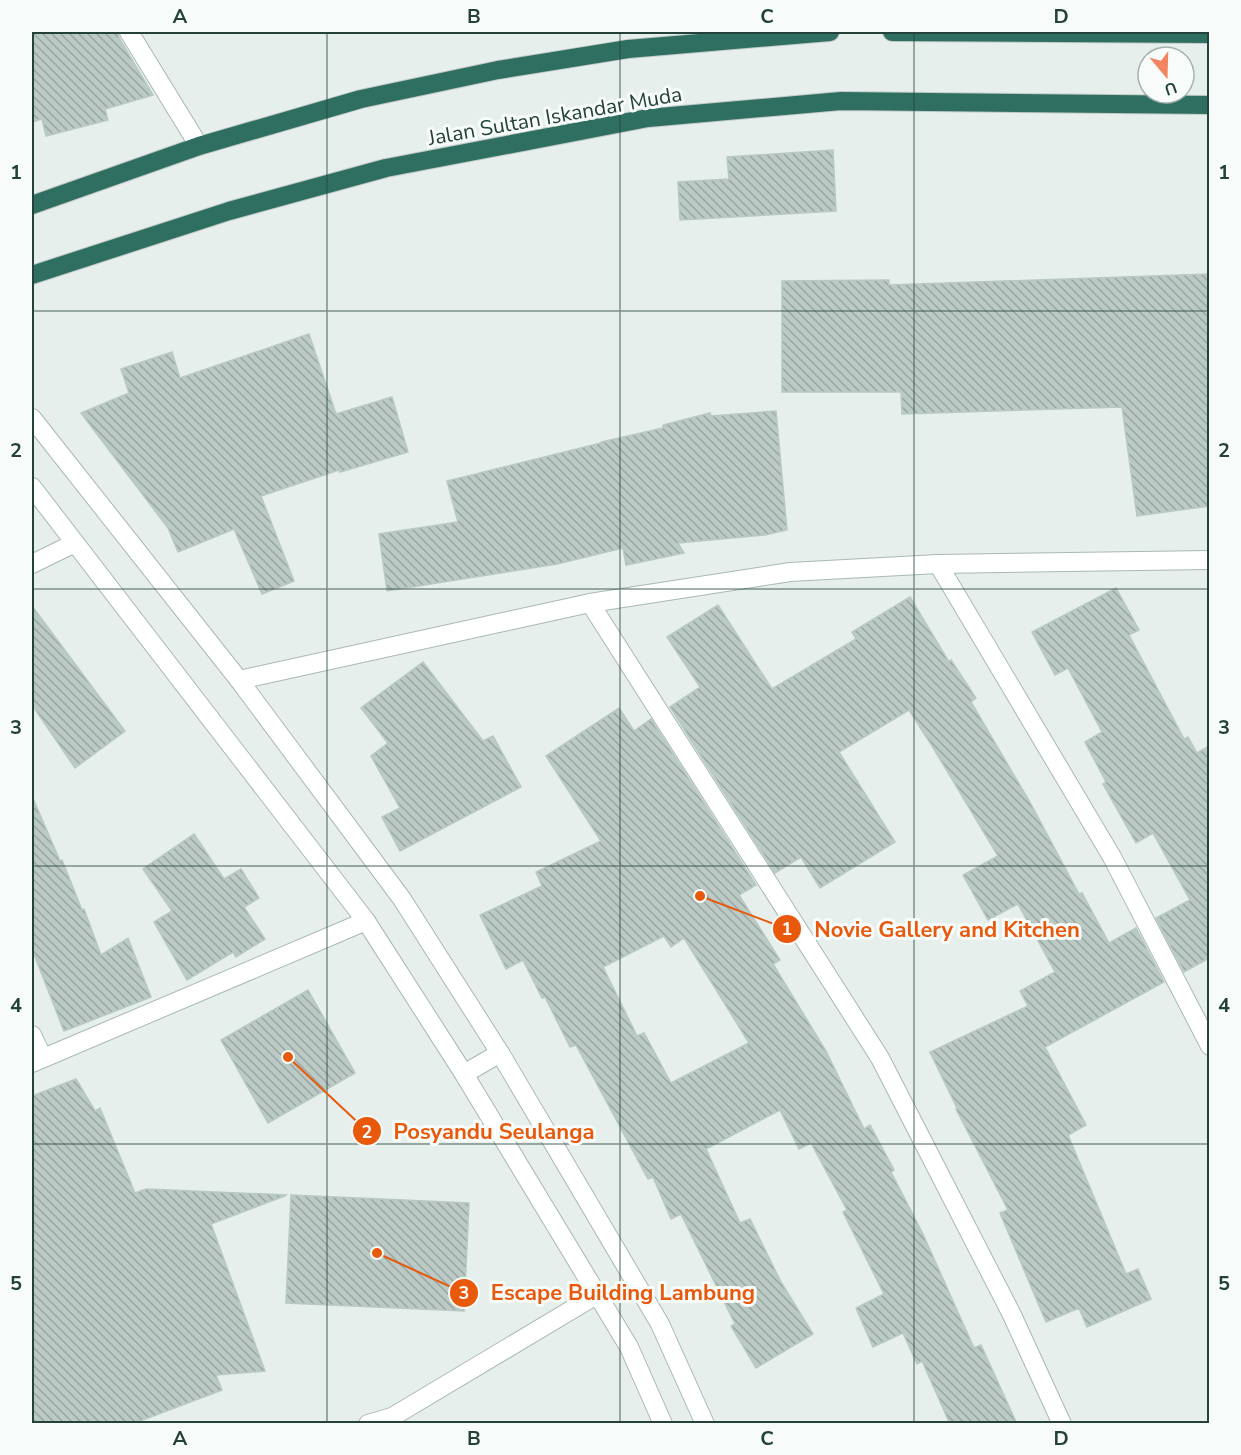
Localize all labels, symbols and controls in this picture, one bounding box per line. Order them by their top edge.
text: A [173,3,188,30]
text: B [467,3,481,30]
text: C [760,3,774,30]
text: D [1053,3,1069,30]
north arrow [1136,45,1196,105]
text: U [1161,76,1180,101]
street label: Jalan Sultan Iskandar Muda [425,80,684,152]
text: 1 [10,159,22,186]
text: 1 [1218,159,1230,186]
text: 2 [10,437,22,464]
text: 2 [1218,437,1230,464]
text: 3 [10,714,22,741]
text: 3 [1218,714,1230,741]
callout: Novie Gallery and Kitchen [772,909,1092,949]
text: Novie Gallery and Kitchen [814,915,1080,945]
text: 1 [782,917,792,941]
text: 4 [10,992,22,1019]
text: 4 [1218,992,1230,1019]
callout: Posyandu Seulanga [352,1111,607,1151]
text: Posyandu Seulanga [394,1117,594,1147]
text: 2 [362,1120,372,1144]
text: 5 [10,1270,22,1297]
text: 5 [1218,1270,1230,1297]
callout: Escape Building Lambung [449,1273,767,1313]
text: Escape Building Lambung [491,1278,755,1308]
text: 3 [459,1281,469,1305]
text: A [173,1425,188,1452]
text: B [467,1425,481,1452]
text: C [760,1425,774,1452]
text: D [1053,1425,1069,1452]

